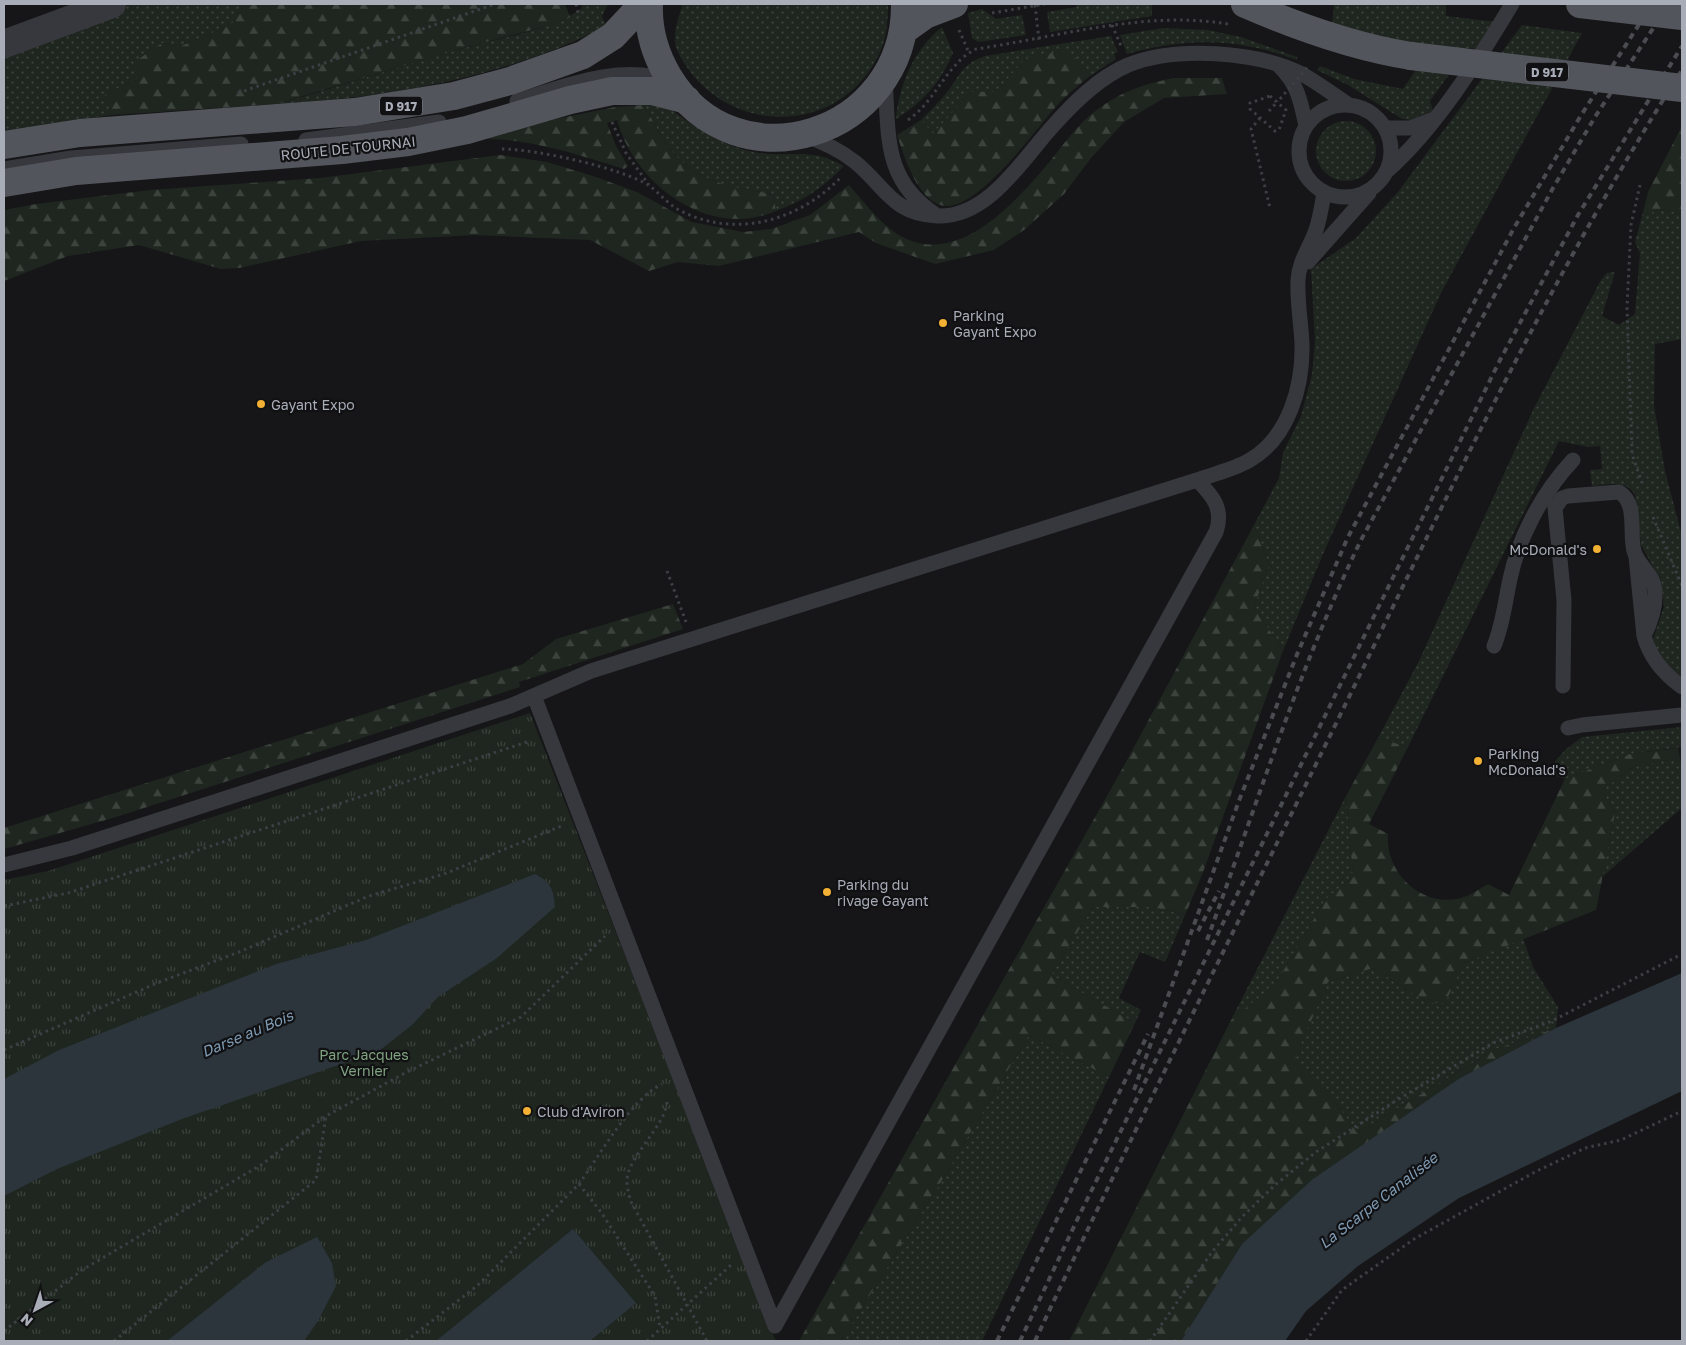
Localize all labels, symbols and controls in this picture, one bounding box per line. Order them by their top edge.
road number: D 917 [1526,62,1568,82]
road number: D 917 [380,96,422,115]
street label: ROUTE DE TOURNAI [280,132,416,164]
place label: Parking Gayant Expo [953,307,1037,340]
marker: Parking Gayant Expo [937,317,949,329]
place label: Gayant Expo [271,396,355,413]
marker: Gayant Expo [255,398,267,410]
place label: McDonald's [1509,541,1587,558]
marker: McDonald's [1591,543,1603,555]
place label: Parking McDonald's [1488,745,1566,778]
marker: Parking McDonald's [1472,755,1484,767]
place label: Parking du rivage Gayant [837,876,929,909]
marker: Parking du rivage Gayant [821,886,833,898]
water label: Darse au Bois [199,1005,296,1060]
park label: Parc Jacques Vernier [319,1046,409,1079]
place label: Club d'Aviron [537,1103,625,1120]
marker: Club d'Aviron [521,1105,533,1117]
water label: La Scarpe Canalisée [1315,1147,1442,1252]
north arrow [10,1285,60,1335]
text: N [17,1310,36,1330]

